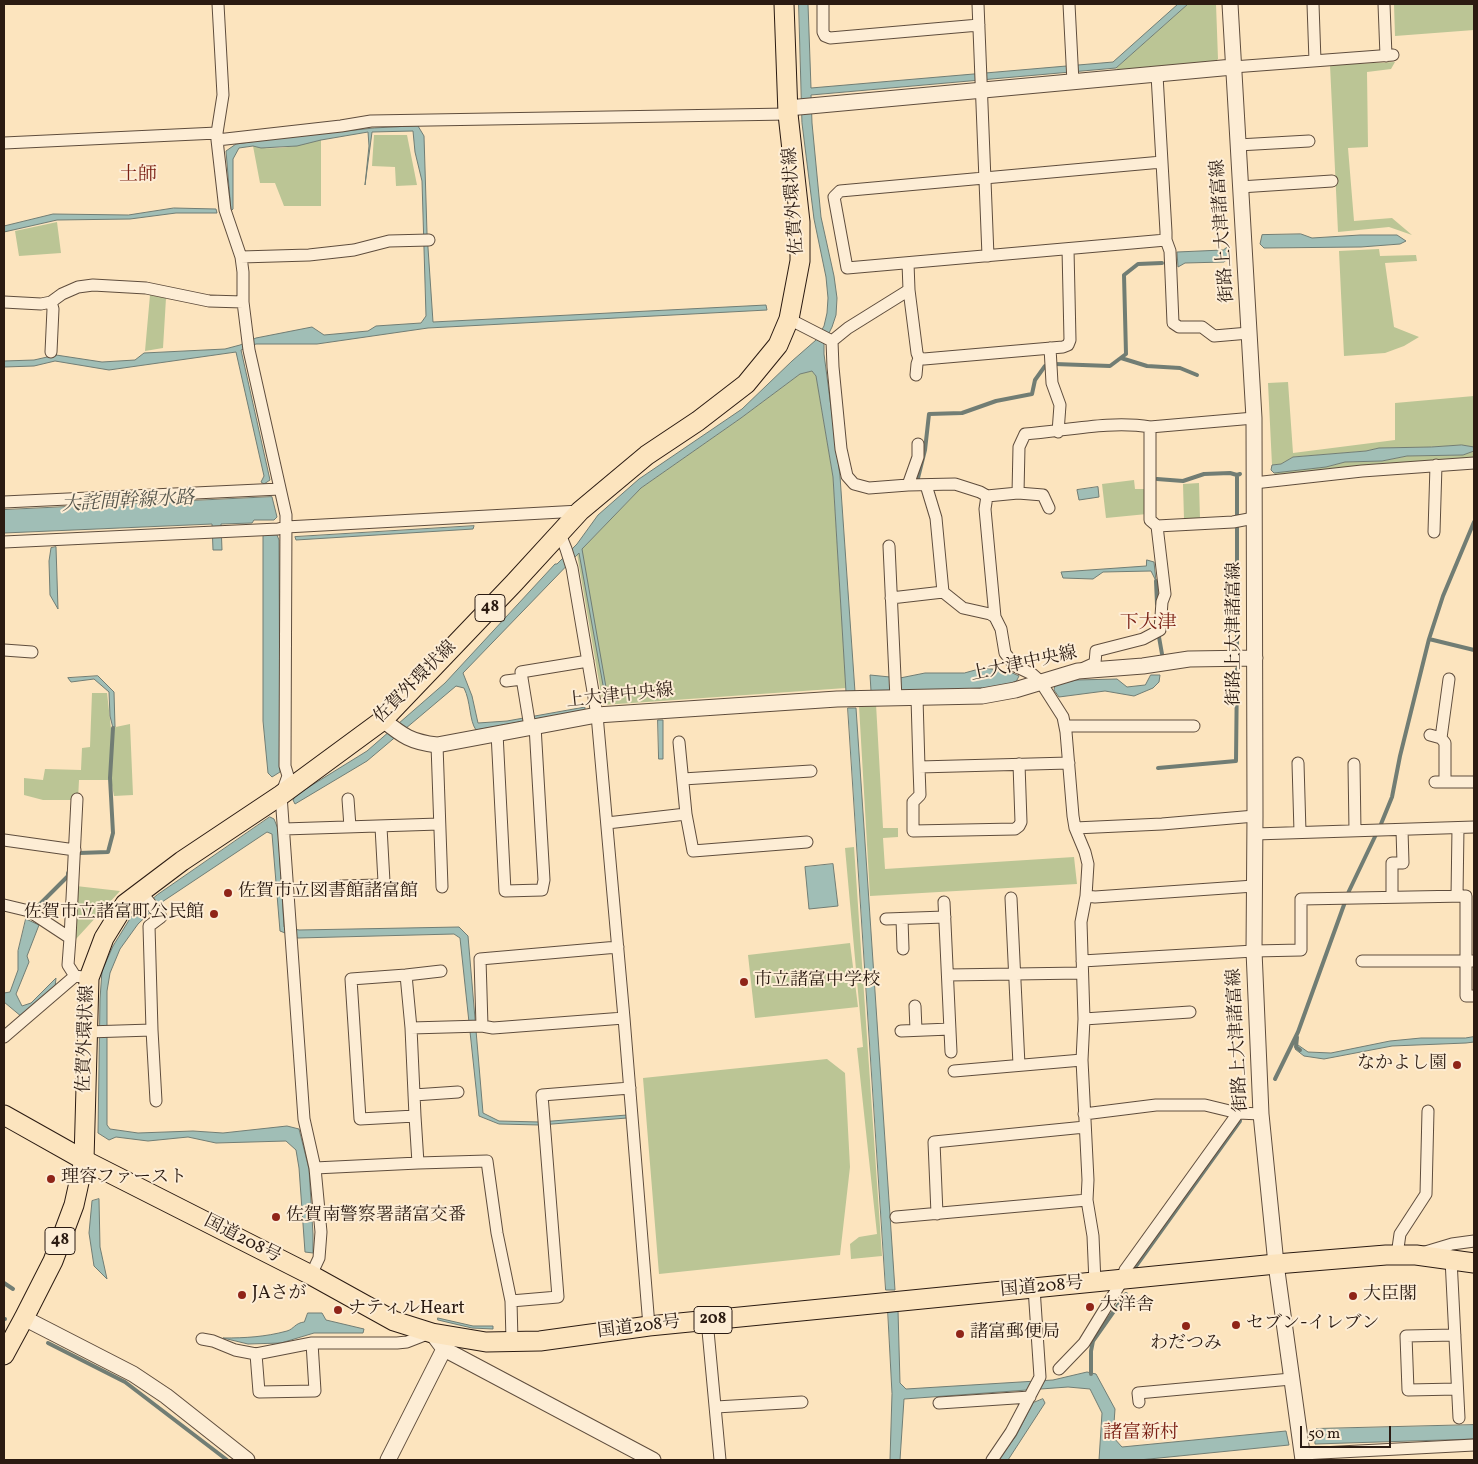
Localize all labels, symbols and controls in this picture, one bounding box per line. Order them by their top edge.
street label: 佐賀外環状線 [780,146,810,256]
street label: 街路上大津諸富線 [1208,158,1240,304]
district label: 土師 [119,166,157,188]
water label: 大詫間幹線水路 [61,488,195,518]
street label: 街路上大津諸富線 [1225,562,1247,706]
road number: 48 [475,594,505,622]
district label: 下大津 [1120,614,1176,636]
street label: 佐賀外環状線 [370,637,462,729]
street label: 上大津中央線 [969,643,1079,687]
street label: 上大津中央線 [565,681,675,713]
place label: 佐賀市立図書館諸富館 [238,882,418,904]
marker: 佐賀市立図書館諸富館 [222,887,234,899]
place label: 佐賀市立諸富町公民館 [24,903,204,925]
marker: 佐賀市立諸富町公民館 [208,908,220,920]
street label: 街路上大津諸富線 [1224,968,1254,1112]
place label: 市立諸富中学校 [754,971,880,993]
marker: 市立諸富中学校 [738,976,750,988]
street label: 佐賀外環状線 [74,985,100,1093]
place label: なかよし園 [1357,1054,1447,1076]
marker: なかよし園 [1451,1059,1463,1071]
place label: 理容ファースト [61,1168,187,1190]
marker: 理容ファースト [45,1173,57,1185]
place label: 佐賀南警察署諸富交番 [286,1206,466,1228]
street label: 国道208号 [200,1211,284,1269]
marker: 佐賀南警察署諸富交番 [270,1211,282,1223]
road number: 48 [45,1228,75,1254]
street label: 国道208号 [999,1274,1085,1302]
place label: JAさが [252,1284,307,1306]
place label: 大臣閣 [1363,1285,1417,1307]
marker: JAさが [236,1289,248,1301]
marker: 大臣閣 [1347,1290,1359,1302]
place label: 大洋舎 [1100,1296,1154,1318]
place label: ナティルHeart [348,1299,465,1321]
marker: 大洋舎 [1084,1301,1096,1313]
marker: ナティルHeart [332,1304,344,1316]
road number: 208 [694,1306,732,1334]
street label: 国道208号 [596,1312,682,1344]
place label: セブン-イレブン [1246,1314,1380,1336]
marker: セブン-イレブン [1230,1319,1242,1331]
marker: わだつみ [1180,1320,1192,1332]
place label: 諸富郵便局 [970,1323,1060,1345]
marker: 諸富郵便局 [954,1328,966,1340]
place label: わだつみ [1150,1334,1222,1356]
scale bar [1303,1416,1394,1448]
district label: 諸富新村 [1103,1424,1179,1446]
text: 50 m [1308,1424,1340,1445]

